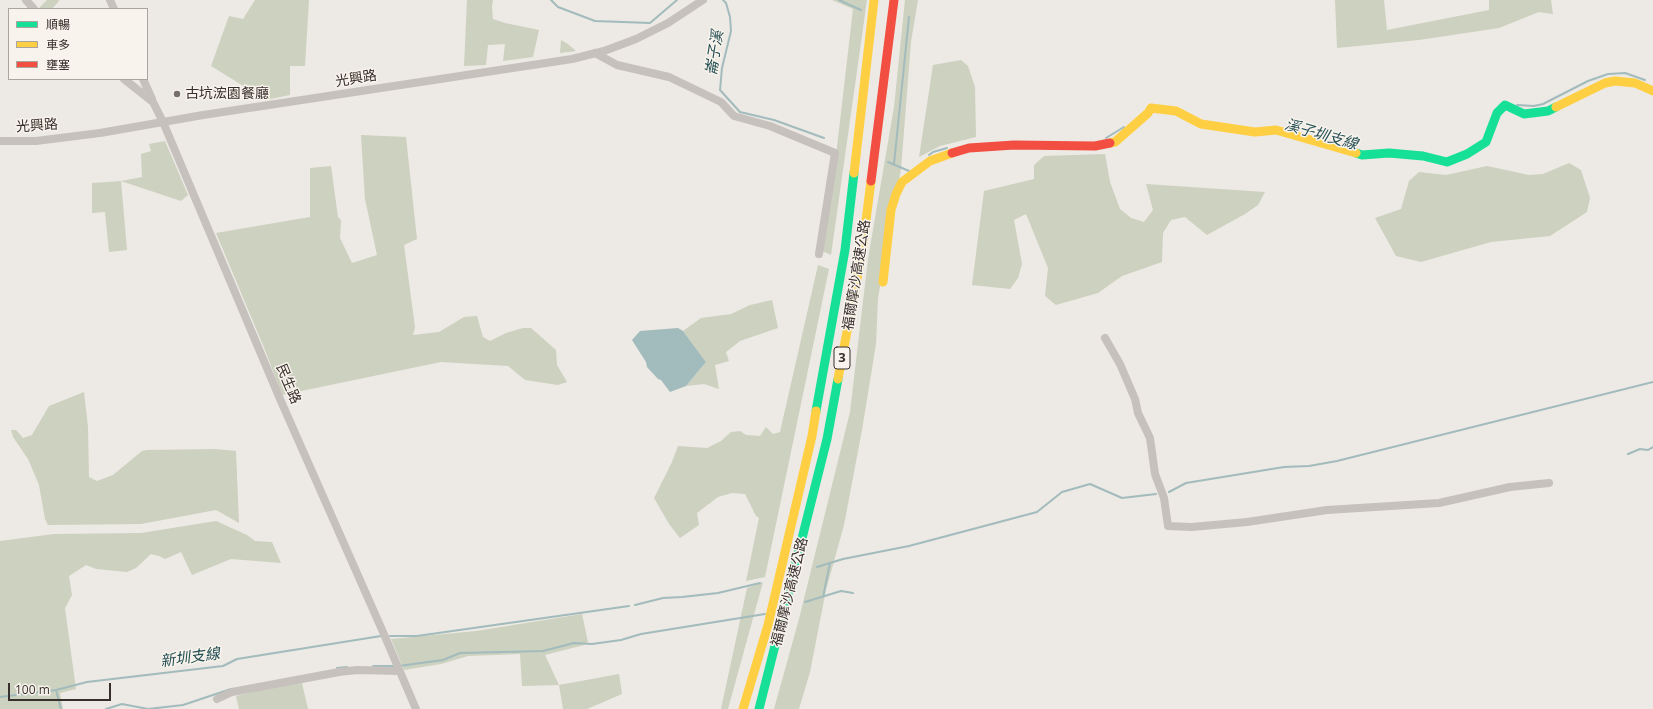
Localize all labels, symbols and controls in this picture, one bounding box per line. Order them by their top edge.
legend [8,8,148,80]
text: 順暢 [46,16,70,33]
water label: 崙子溪 [703,29,727,77]
text: 車多 [46,36,70,53]
text: 壅塞 [46,56,70,73]
street label: 光興路 [334,67,378,91]
place label: 古坑浤園餐廳 [185,86,269,102]
marker: 古坑浤園餐廳 [172,89,182,99]
street label: 光興路 [15,116,59,136]
water label: 溪子圳支線 [1282,116,1360,154]
street label: 福爾摩沙高速公路 [840,218,874,332]
road number: 3 [834,347,850,369]
street label: 民生路 [272,361,304,407]
street label: 福爾摩沙高速公路 [768,536,812,648]
water label: 新圳支線 [159,645,221,671]
scale bar [10,675,113,701]
text: 100 m [15,681,50,698]

